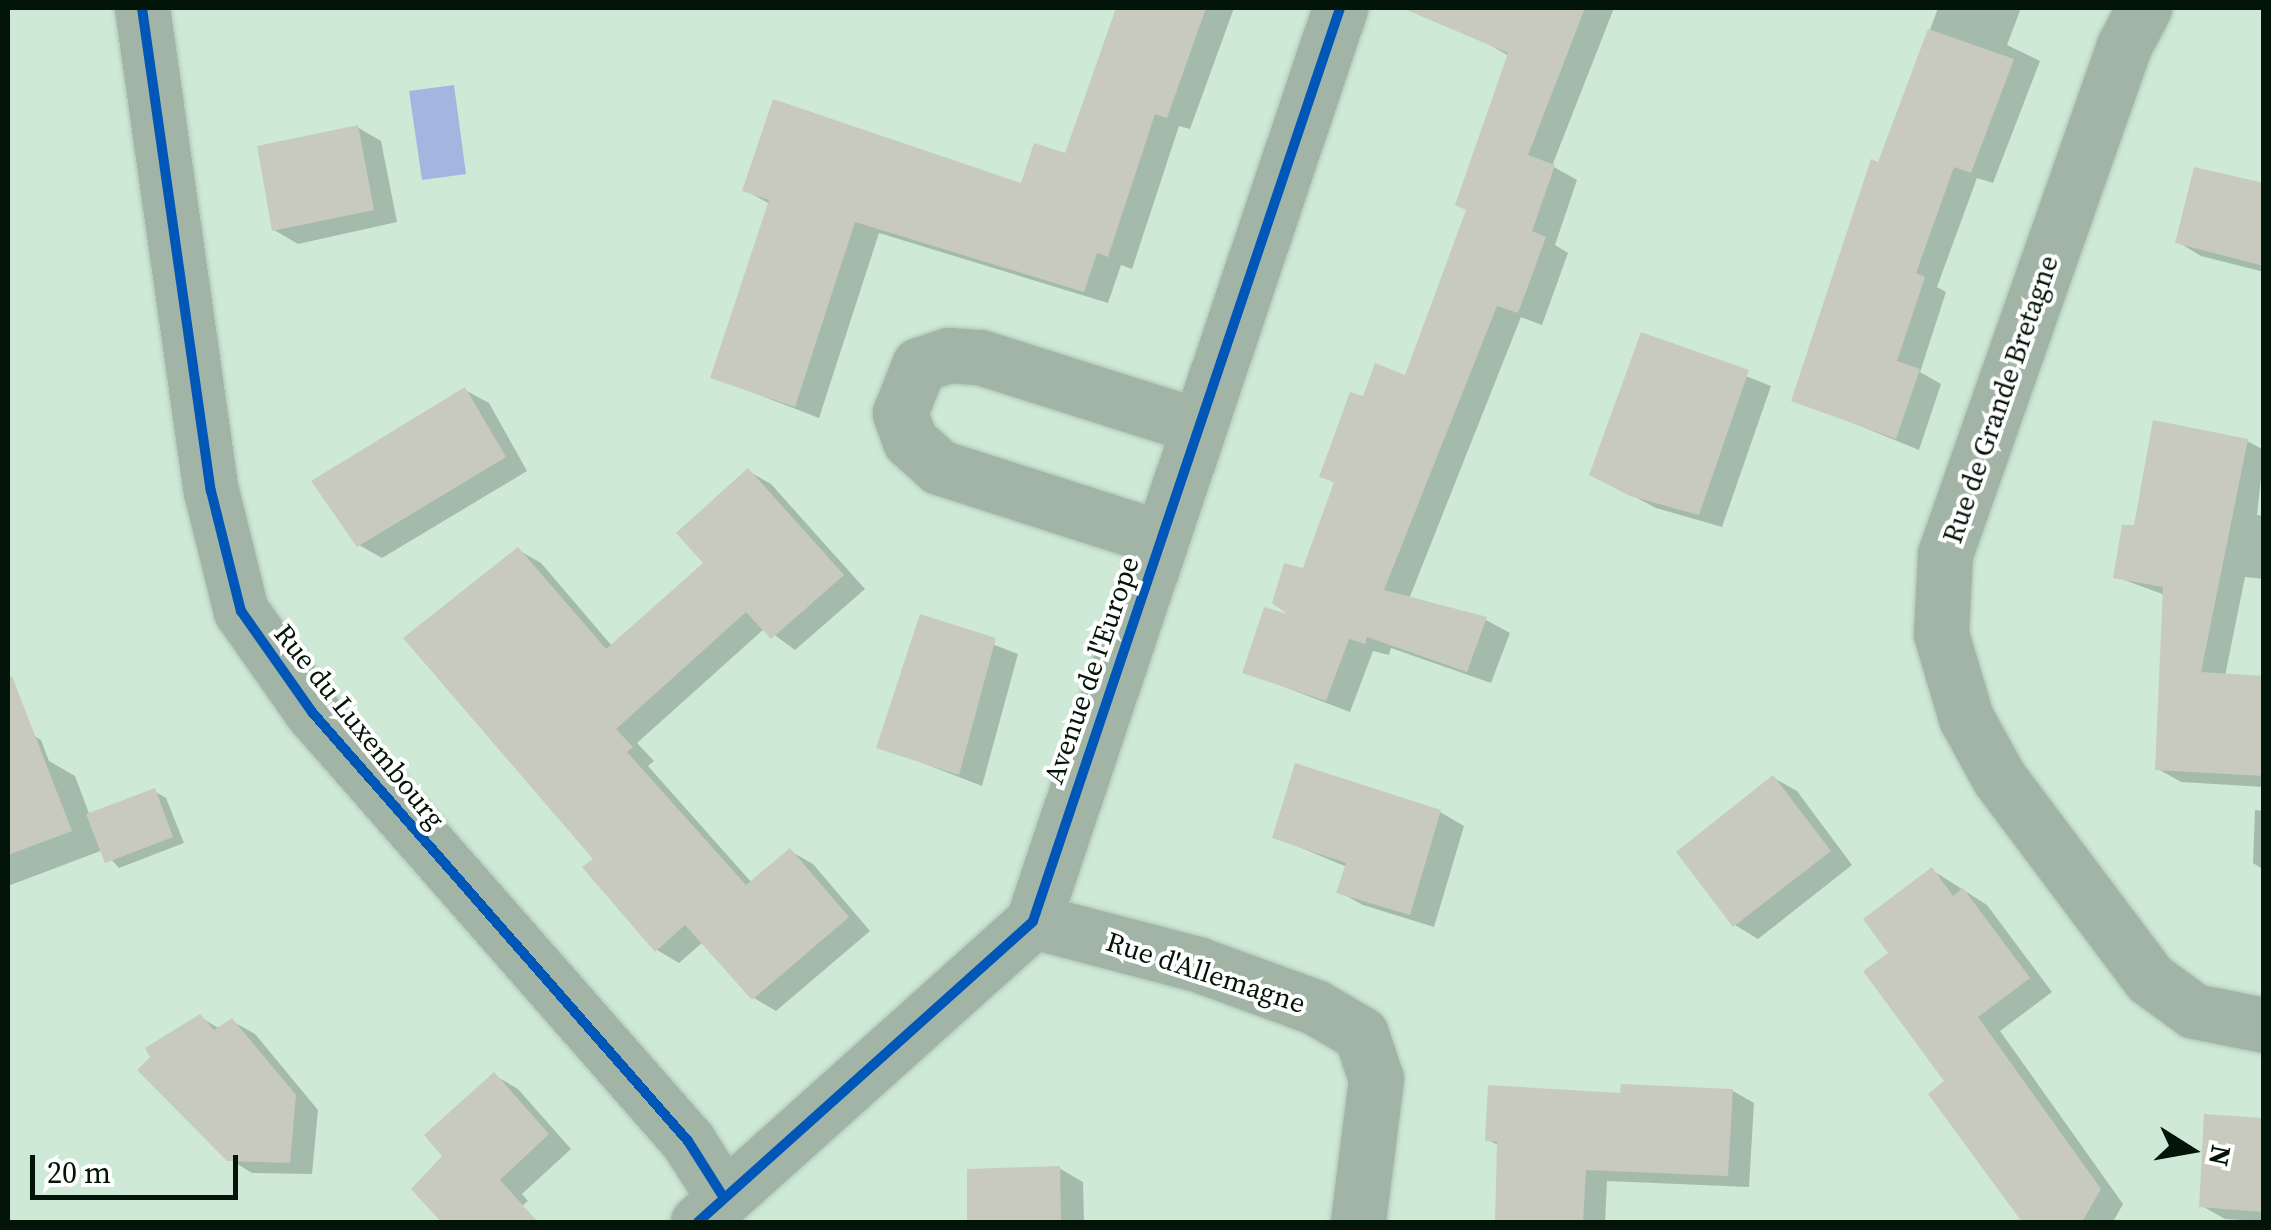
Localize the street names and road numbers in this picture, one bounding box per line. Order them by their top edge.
street label: Rue de Grande Bretagne [1935,251,2065,547]
street label: Avenue de l'Europe [1036,552,1146,788]
street label: Rue du Luxembourg [267,617,453,835]
street label: Rue d'Allemagne [1102,924,1310,1020]

